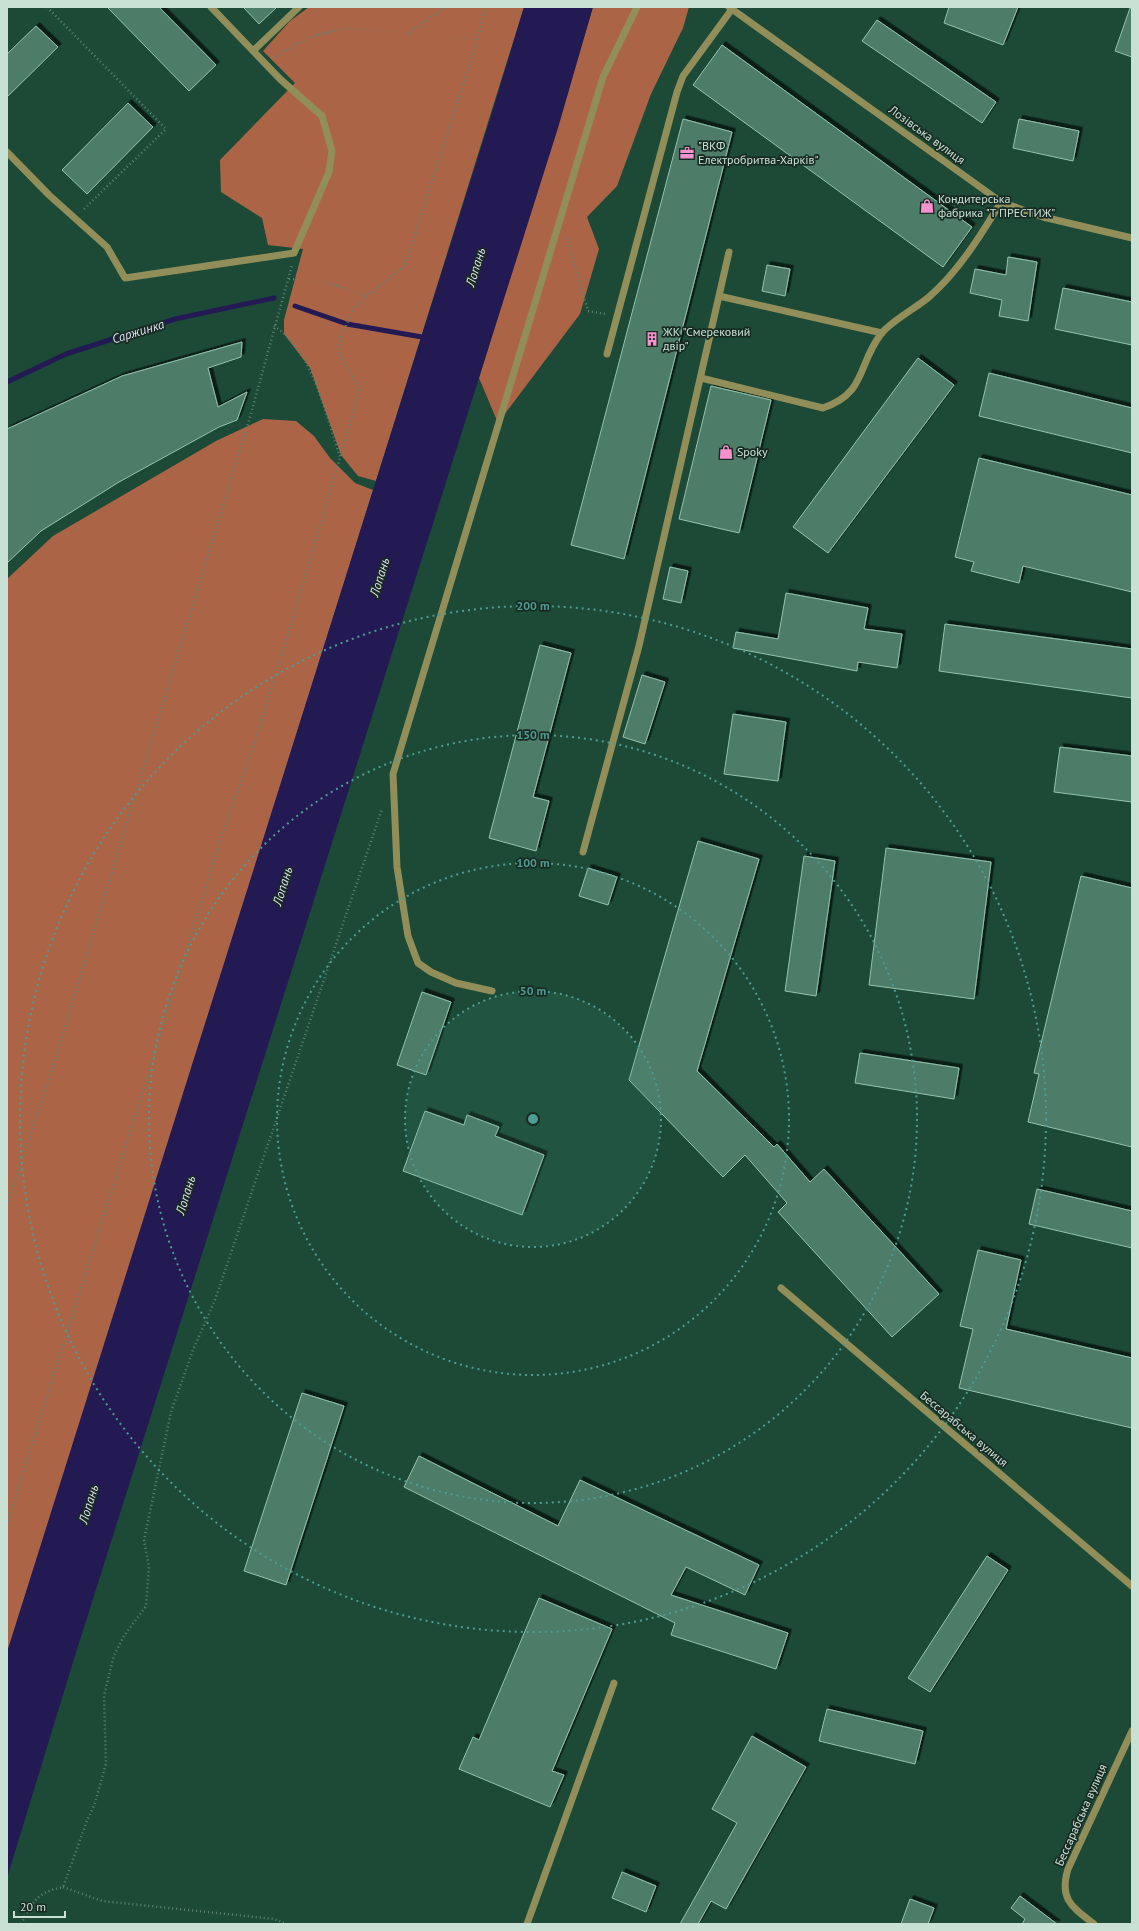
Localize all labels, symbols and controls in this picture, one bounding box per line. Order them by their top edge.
street label: Лозівська вулиця [885,101,968,167]
place label: "ВКФ Електробритва-Харків" [698,138,818,167]
office icon: "ВКФ Електробритва-Харків" [679,145,695,161]
place label: Кондитерська фабрика "Т ПРЕСТИЖ" [938,191,1055,220]
shop icon: Кондитерська фабрика "Т ПРЕСТИЖ" [919,198,935,214]
water label: Лопань [461,245,489,290]
water label: Саржинка [110,315,167,347]
place label: ЖК "Смерековий двір" [662,324,750,353]
building icon: ЖК "Смерековий двір" [644,331,660,347]
shop icon: Spoky [718,444,734,460]
place label: Spoky [737,444,768,459]
water label: Лопань [365,555,393,600]
text: 200 m [516,598,550,613]
text: 150 m [516,727,550,742]
text: 100 m [516,855,550,870]
water label: Лопань [268,864,296,909]
text: 50 m [520,983,546,998]
centre of rings [526,1112,540,1126]
water label: Лопань [171,1173,199,1218]
street label: Бессарабська вулиця [917,1387,1011,1470]
water label: Лопань [74,1482,102,1527]
street label: Бессарабська вулиця [1051,1761,1110,1868]
scale bar [14,1893,65,1919]
text: 20 m [20,1899,46,1914]

